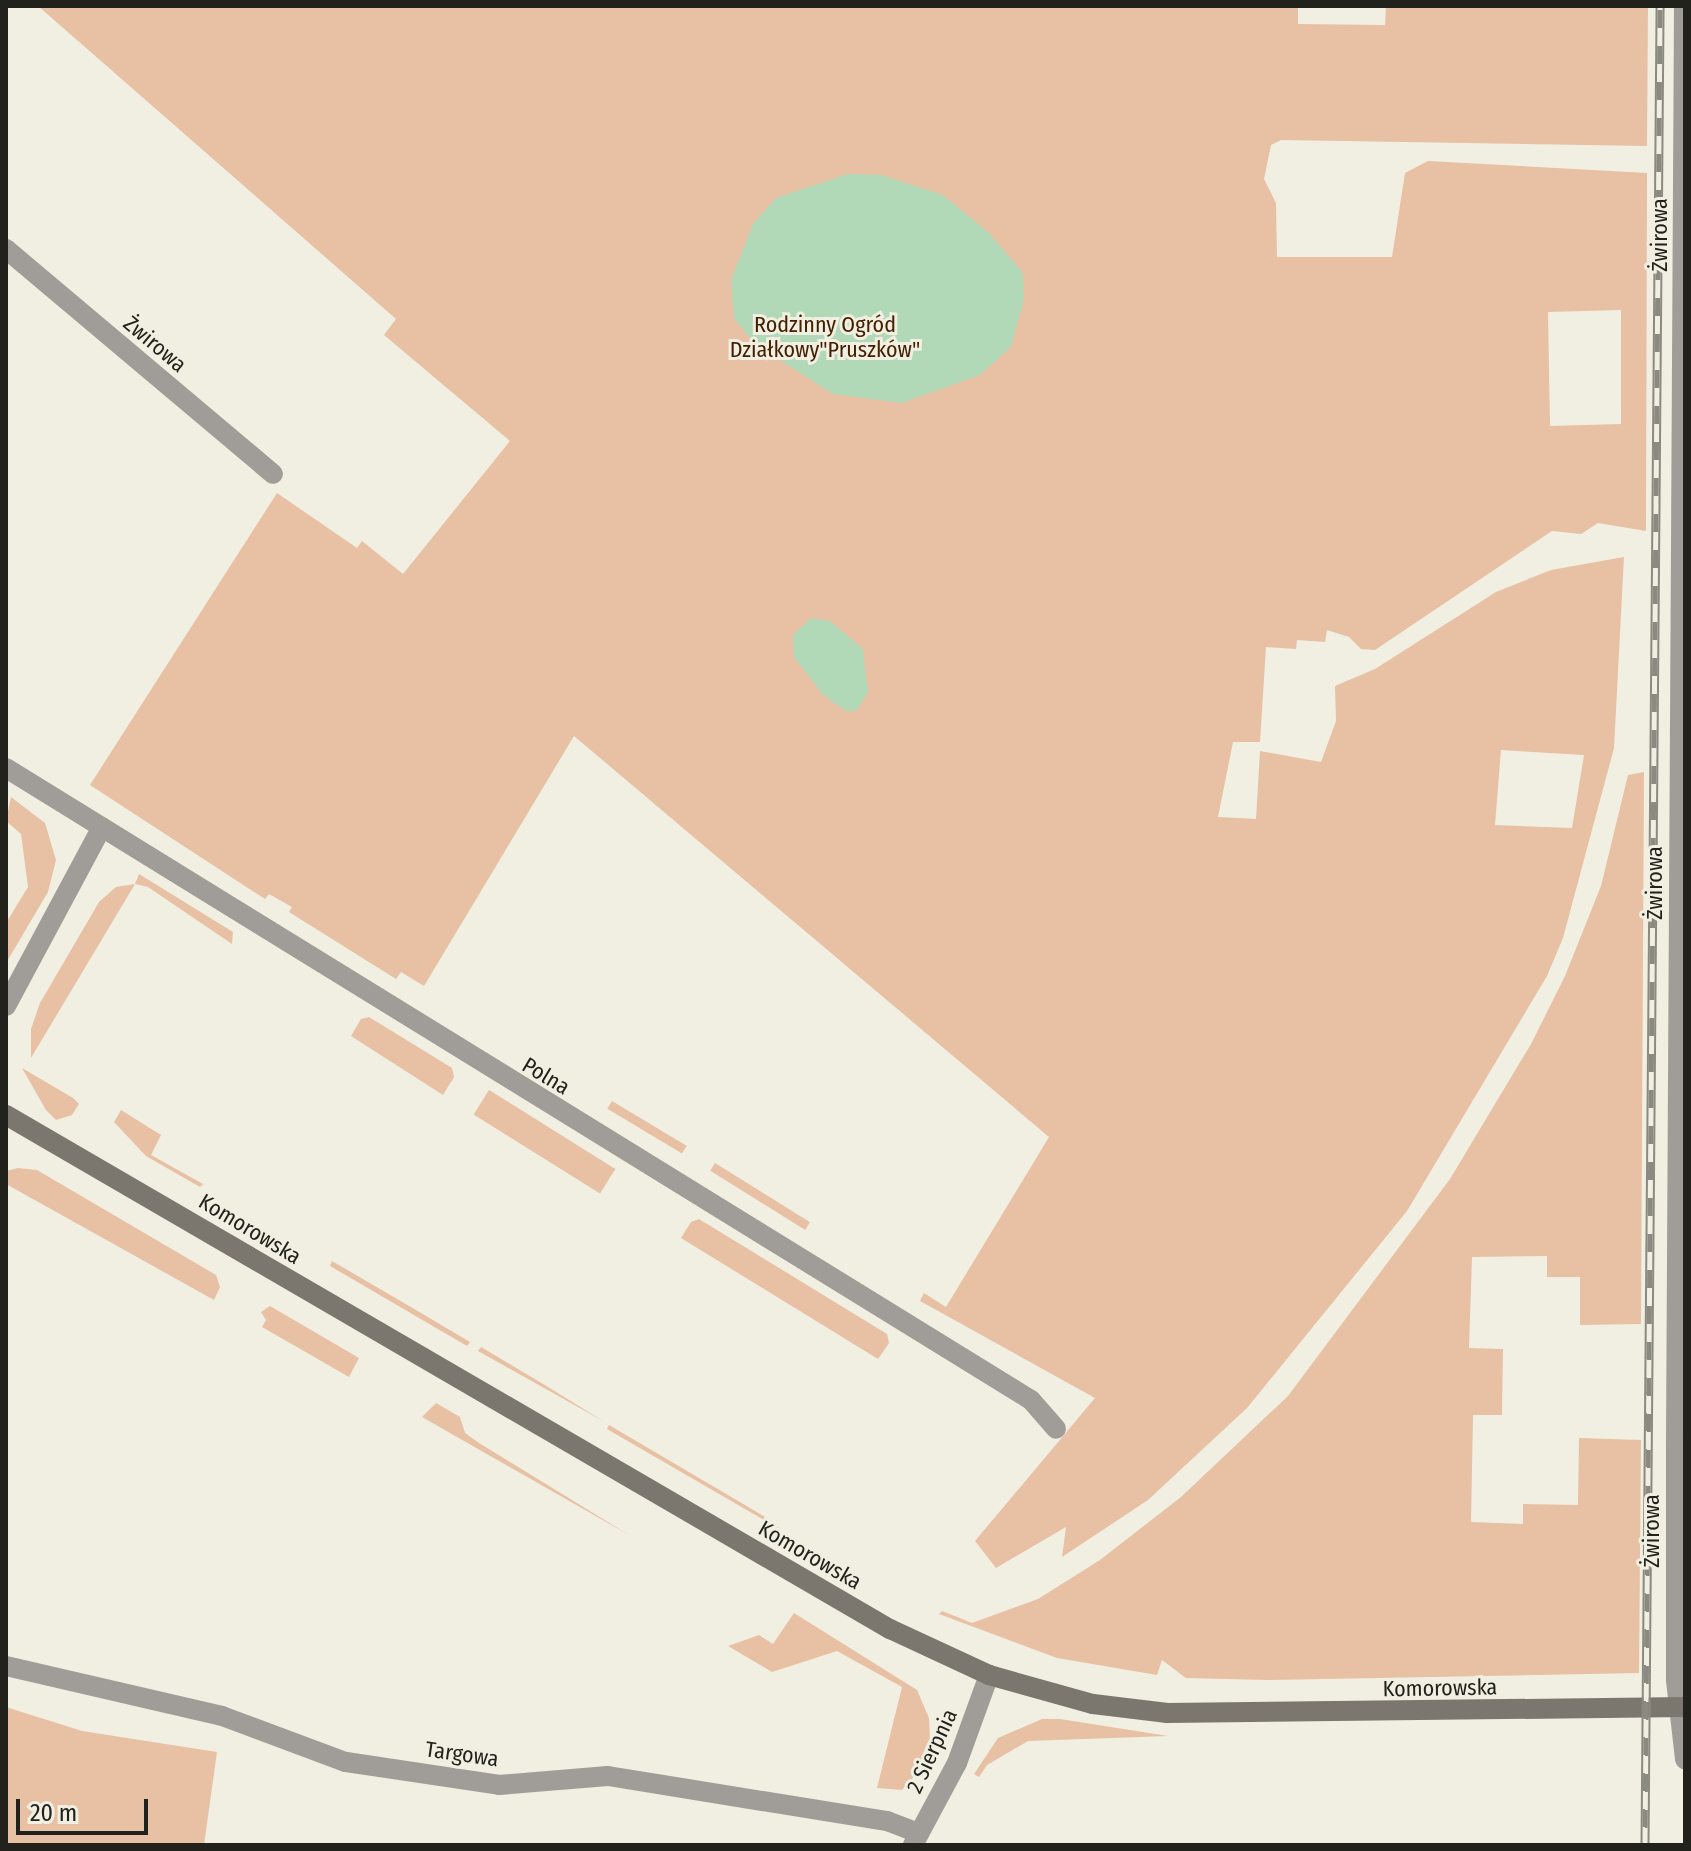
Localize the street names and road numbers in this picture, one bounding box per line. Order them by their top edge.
street label: Żwirowa [1647,198,1673,272]
street label: Żwirowa [118,310,192,378]
street label: Żwirowa [1642,846,1668,920]
street label: Polna [518,1052,574,1100]
street label: Komorowska [194,1188,306,1270]
street label: Żwirowa [1639,1494,1665,1568]
street label: Komorowska [754,1515,866,1595]
street label: Komorowska [1383,1674,1497,1702]
street label: 2 Sierpnia [901,1705,963,1797]
street label: Targowa [424,1736,500,1772]

